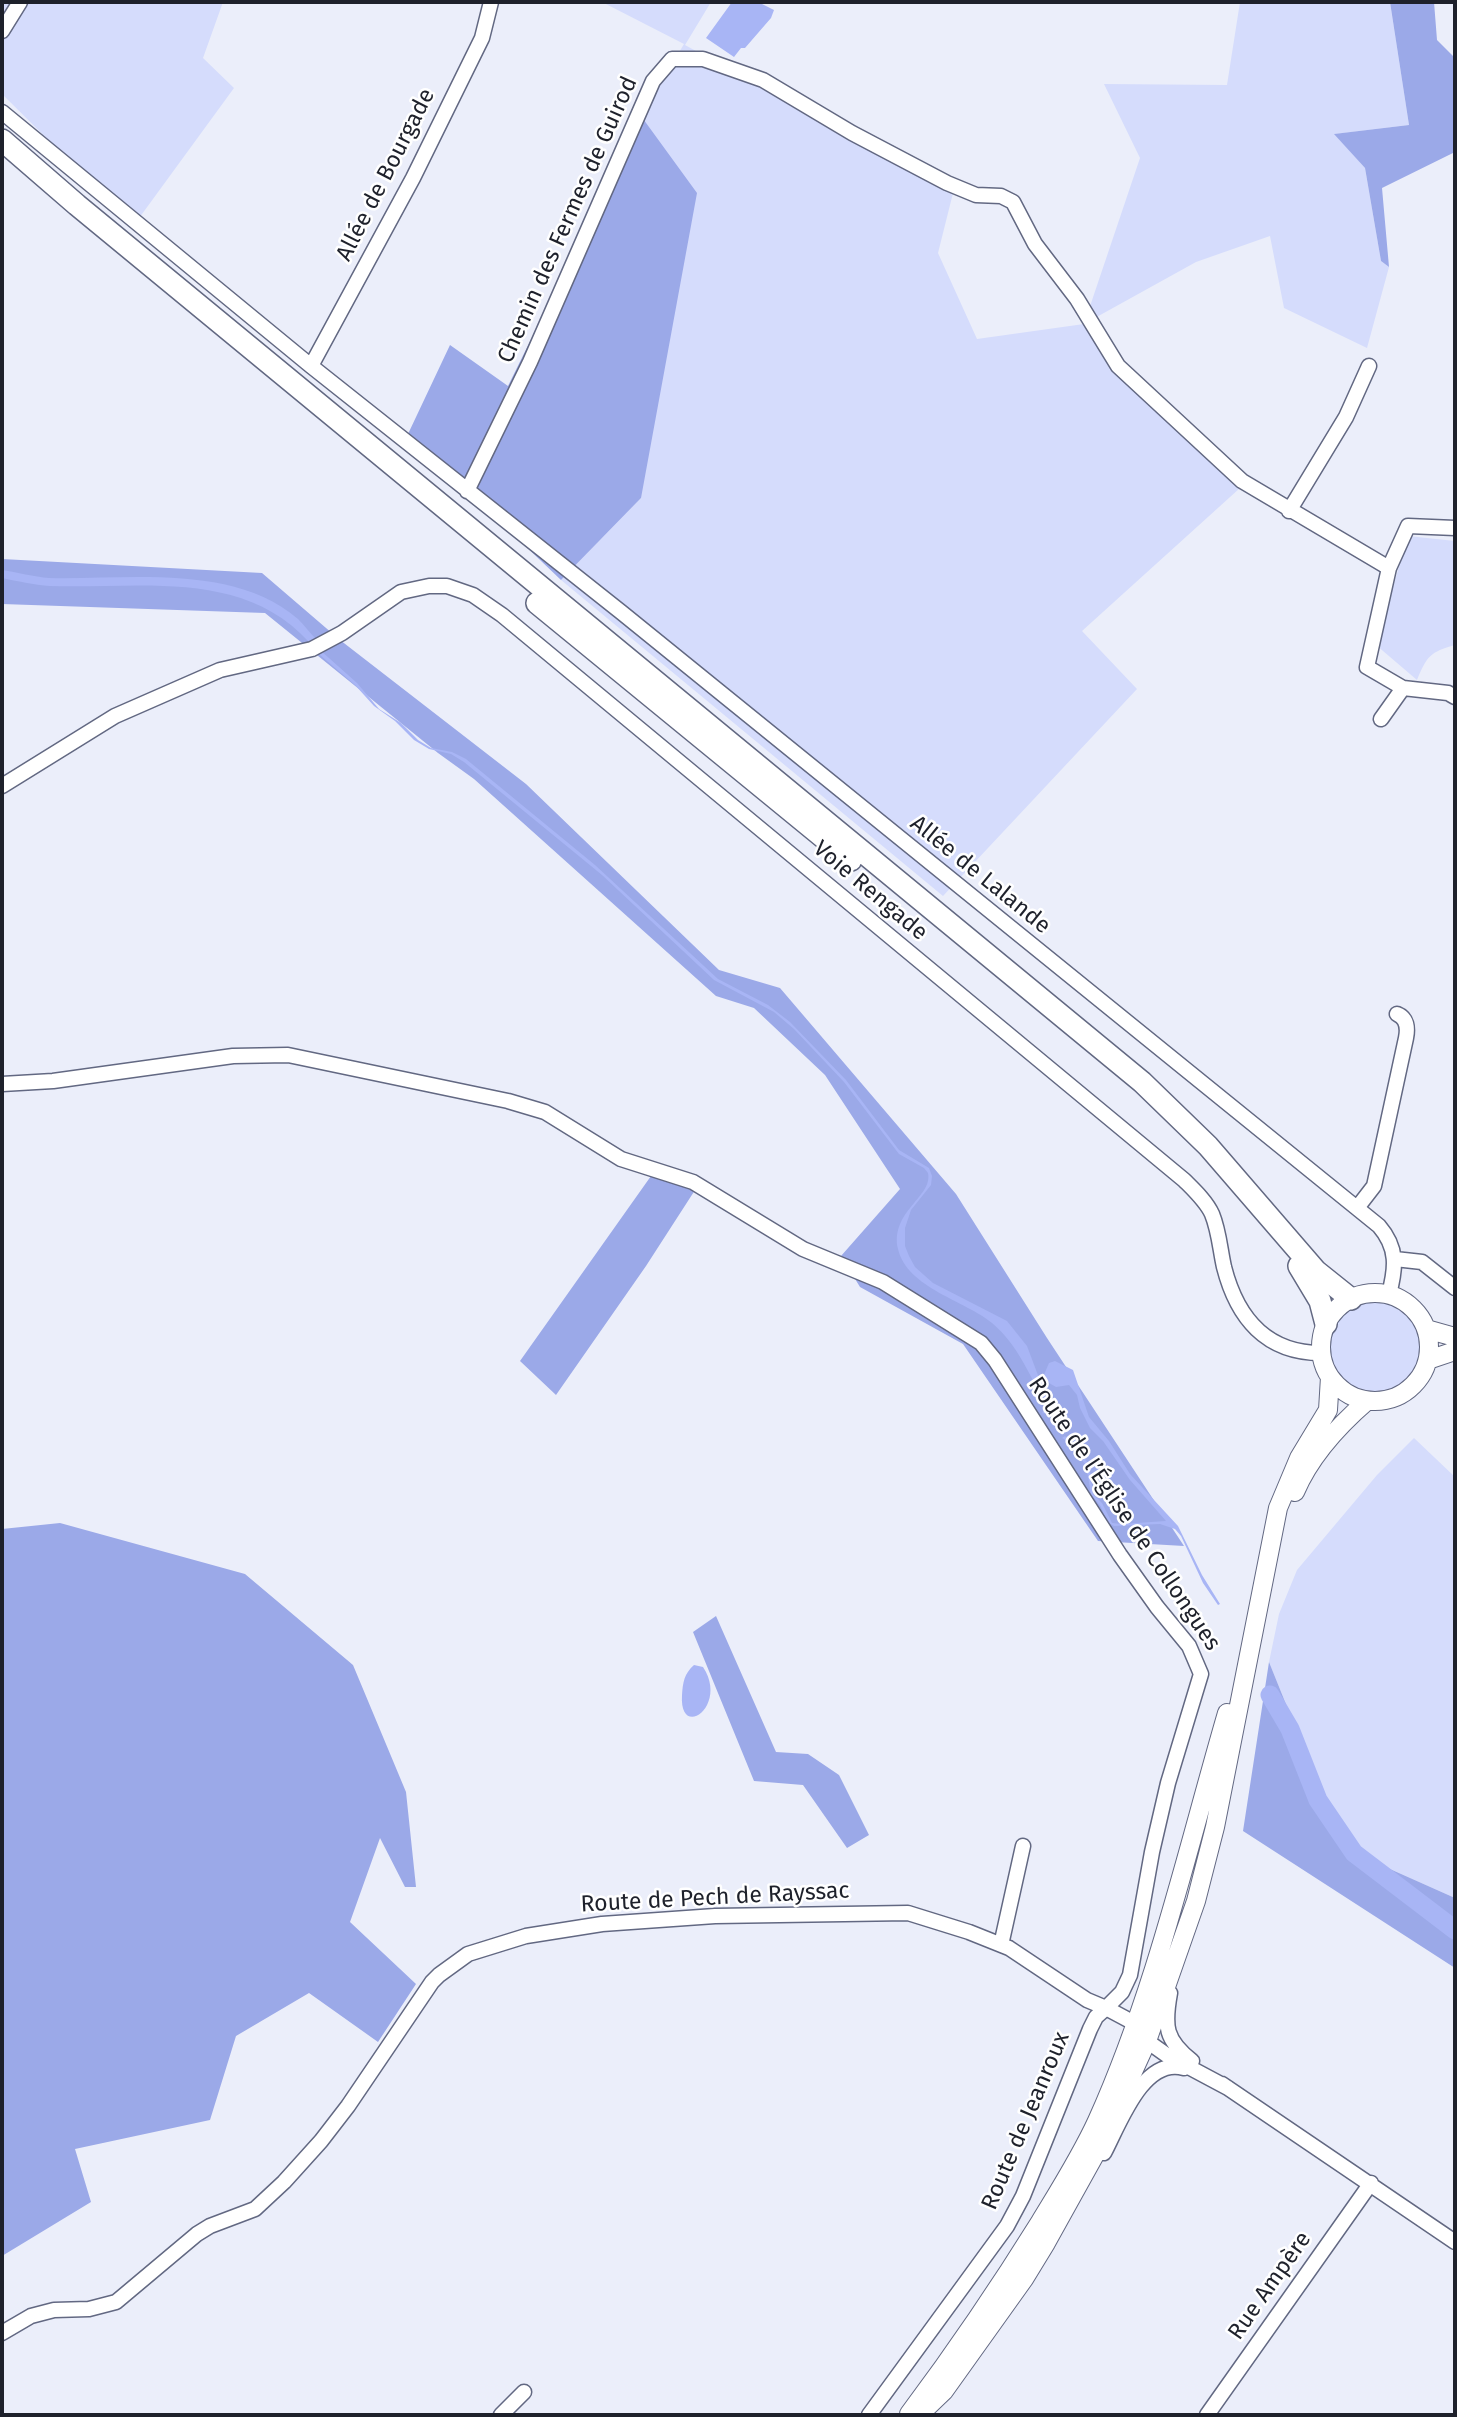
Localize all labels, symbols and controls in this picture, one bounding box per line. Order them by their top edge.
street label: Chemin des Fermes de Guirod [492,72,644,368]
street label: Allée de Bourgade [331,84,441,266]
street label: Allée de Lalande [904,810,1056,940]
street label: Voie Rengade [807,835,933,947]
street label: Route de l’Église de Collongues [1022,1372,1226,1656]
street label: Route de Pech de Rayssac [580,1877,850,1919]
street label: Route de Jeanroux [976,2028,1076,2214]
street label: Rue Ampère [1223,2227,1317,2345]

